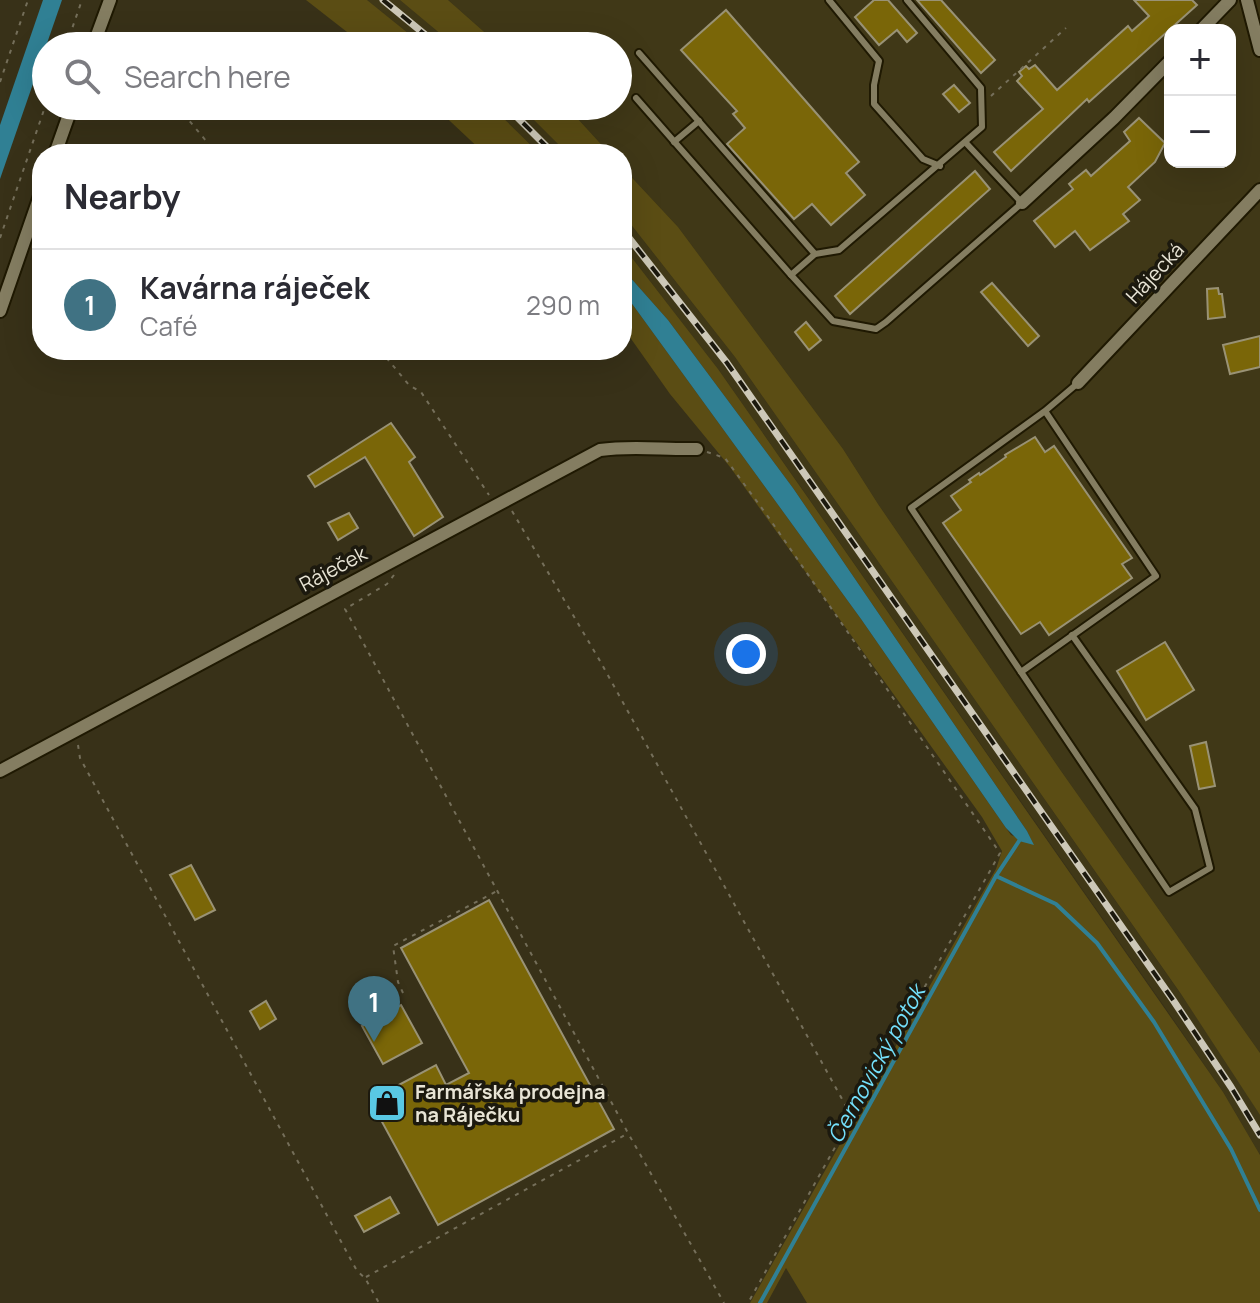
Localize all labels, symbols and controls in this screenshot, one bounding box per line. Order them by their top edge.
map controls [1164,24,1236,168]
button: + [1164,24,1236,96]
search box [32,32,632,120]
icon: search [60,54,104,98]
text: Search here [124,56,291,97]
button: − [1164,96,1236,168]
text: Nearby [64,173,180,219]
street label: Hájecká [1120,237,1190,309]
text: Kavárna ráječek [140,267,370,308]
text: 1 [84,287,96,323]
text: 290 m [526,287,600,323]
text: Café [140,308,197,344]
street label: Ráječek [294,539,372,598]
your location [726,634,766,674]
pin: 1 [348,976,400,1042]
water label: Černovický potok [820,977,933,1148]
place label: Farmářská prodejna na Ráječku [415,1078,605,1128]
shop icon: Farmářská prodejna na Ráječku [366,1082,408,1124]

